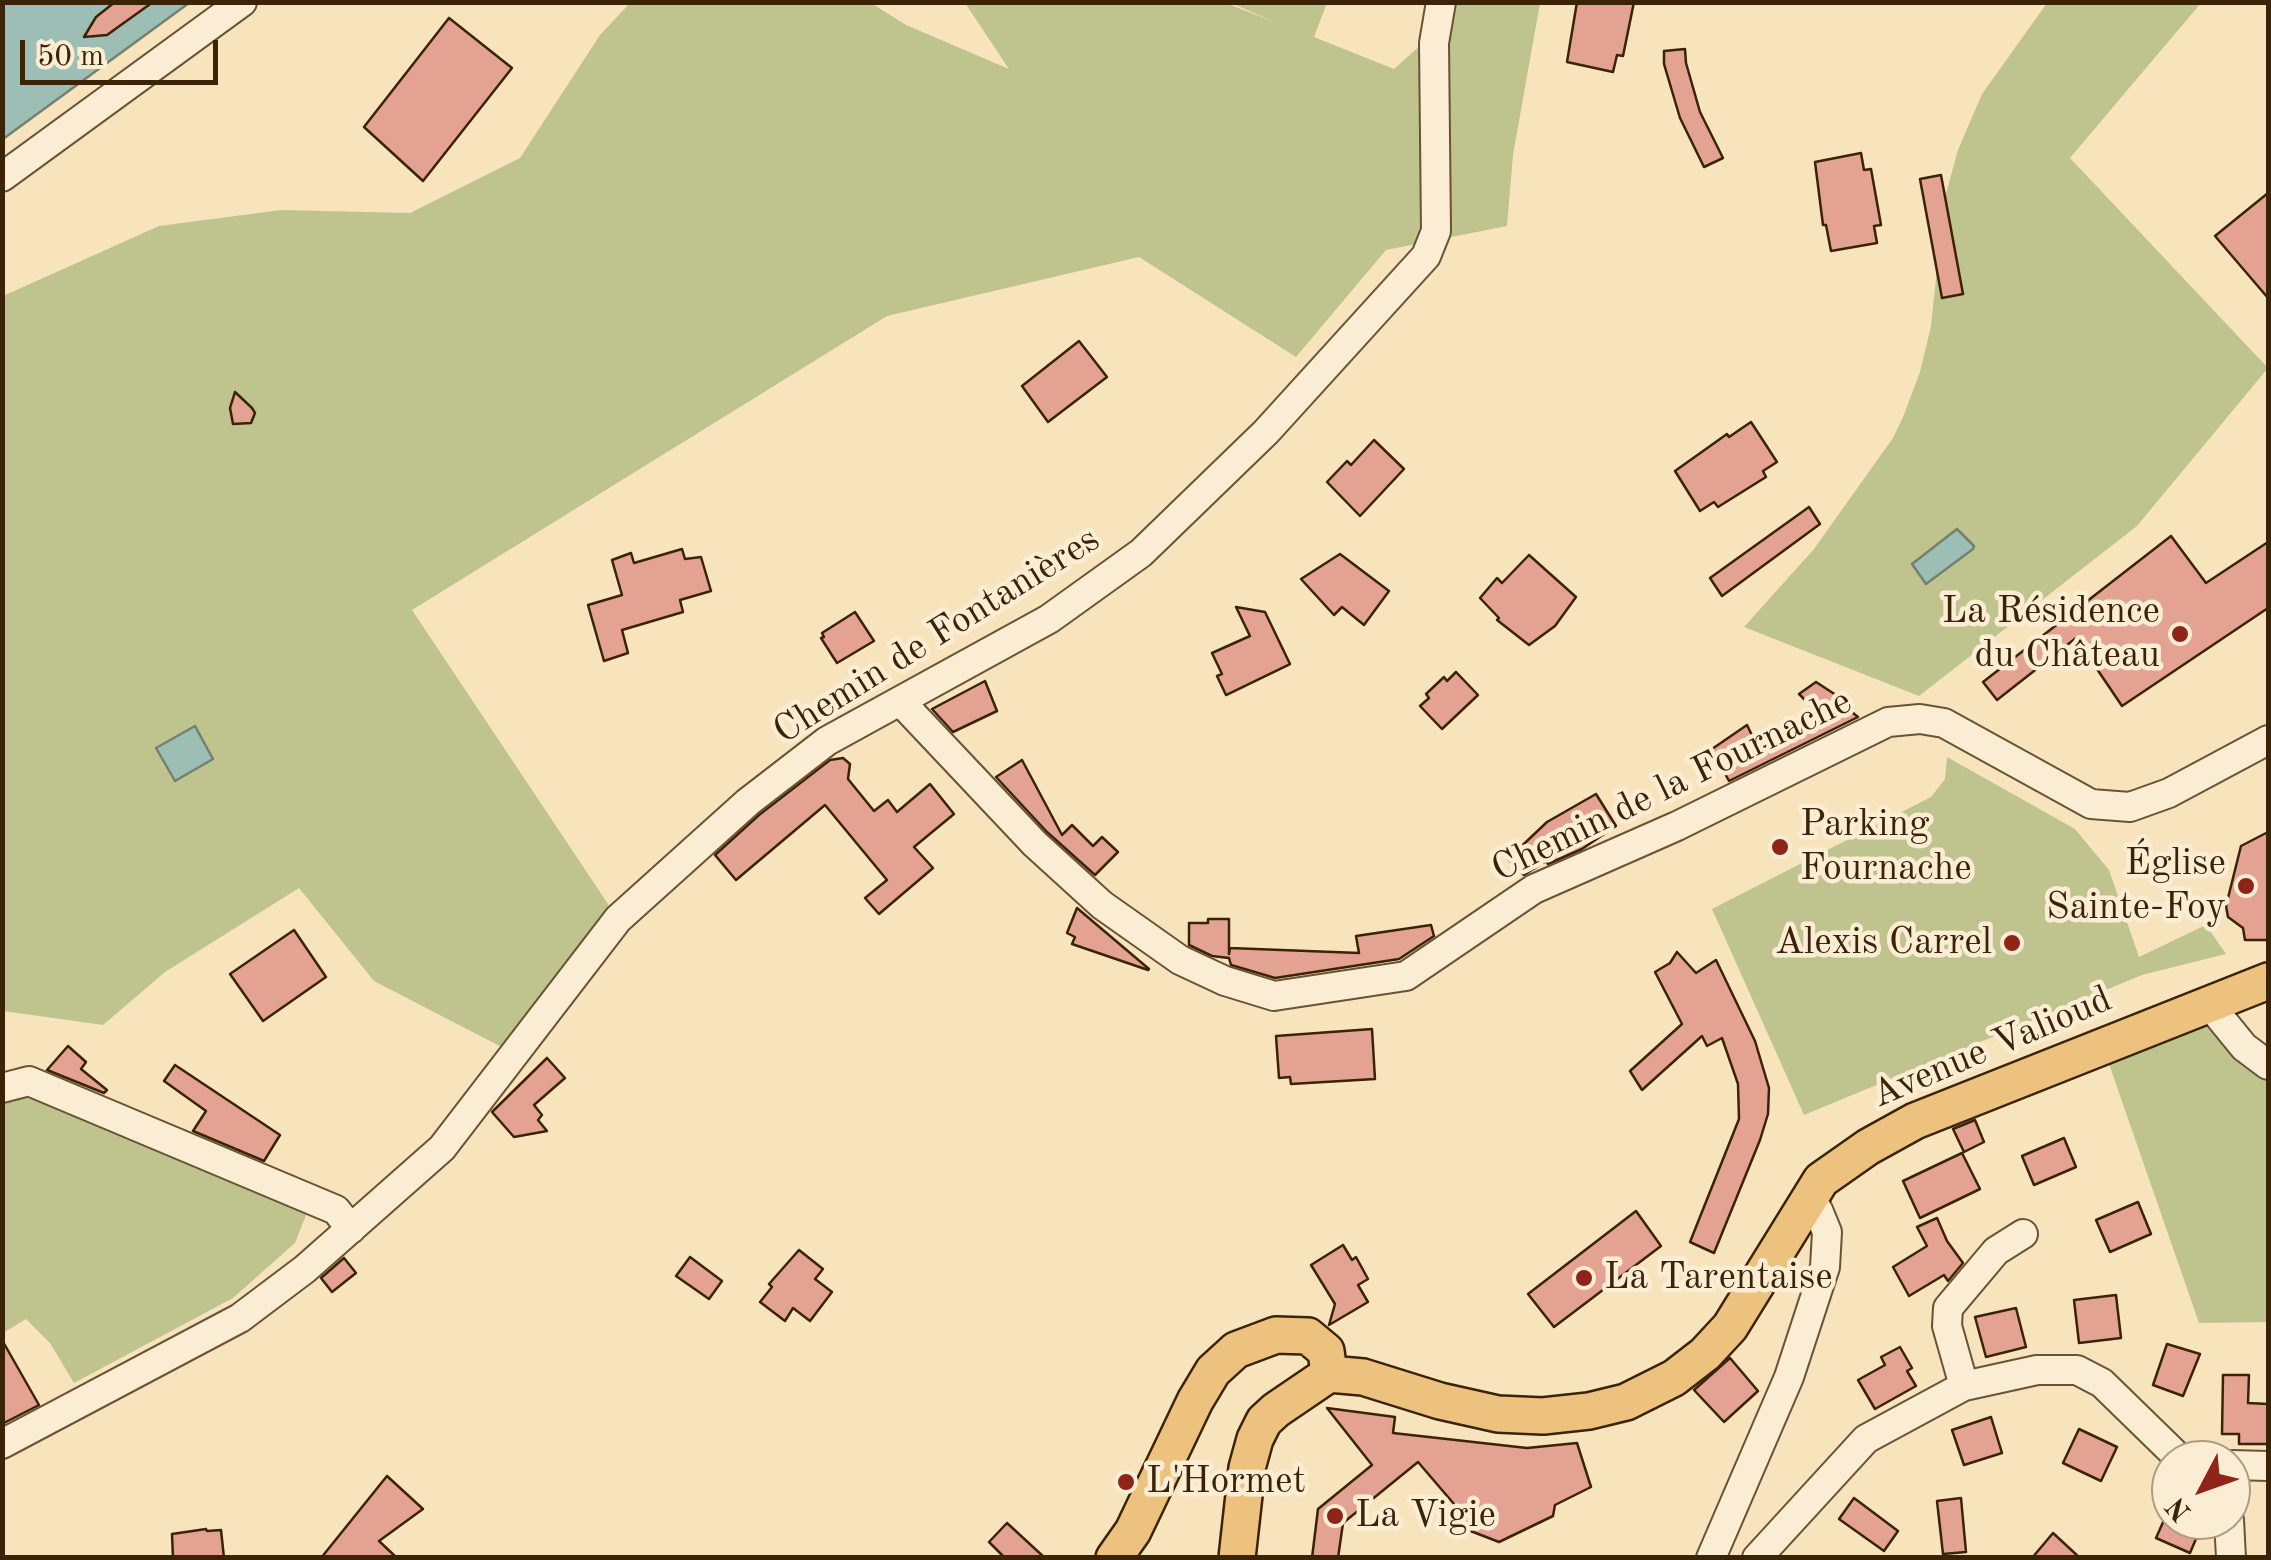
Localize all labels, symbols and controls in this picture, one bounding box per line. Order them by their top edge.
scale bar [25,20,222,82]
text: 50 m [37,42,104,72]
street label: Chemin de Fontanières [766,517,1108,755]
place label: La Résidence du Château [1942,589,2160,678]
marker: La Résidence du Château [2169,623,2191,645]
street label: Chemin de la Fournache [1485,679,1859,893]
place label: Parking Fournache [1800,802,1972,892]
marker: Parking Fournache [1769,836,1791,858]
place label: Église Sainte-Foy [2046,841,2226,931]
marker: Église Sainte-Foy [2235,875,2257,897]
place label: Alexis Carrel [1775,920,1992,966]
marker: Alexis Carrel [2001,932,2023,954]
street label: Avenue Valioud [1865,977,2119,1119]
place label: La Tarentaise [1604,1255,1833,1301]
marker: La Tarentaise [1573,1267,1595,1289]
north arrow [2151,1440,2251,1540]
place label: L'Hormet [1146,1459,1306,1505]
marker: L'Hormet [1115,1471,1137,1493]
text: N [2162,1491,2197,1526]
place label: La Vigie [1355,1493,1496,1539]
marker: La Vigie [1324,1505,1346,1527]

